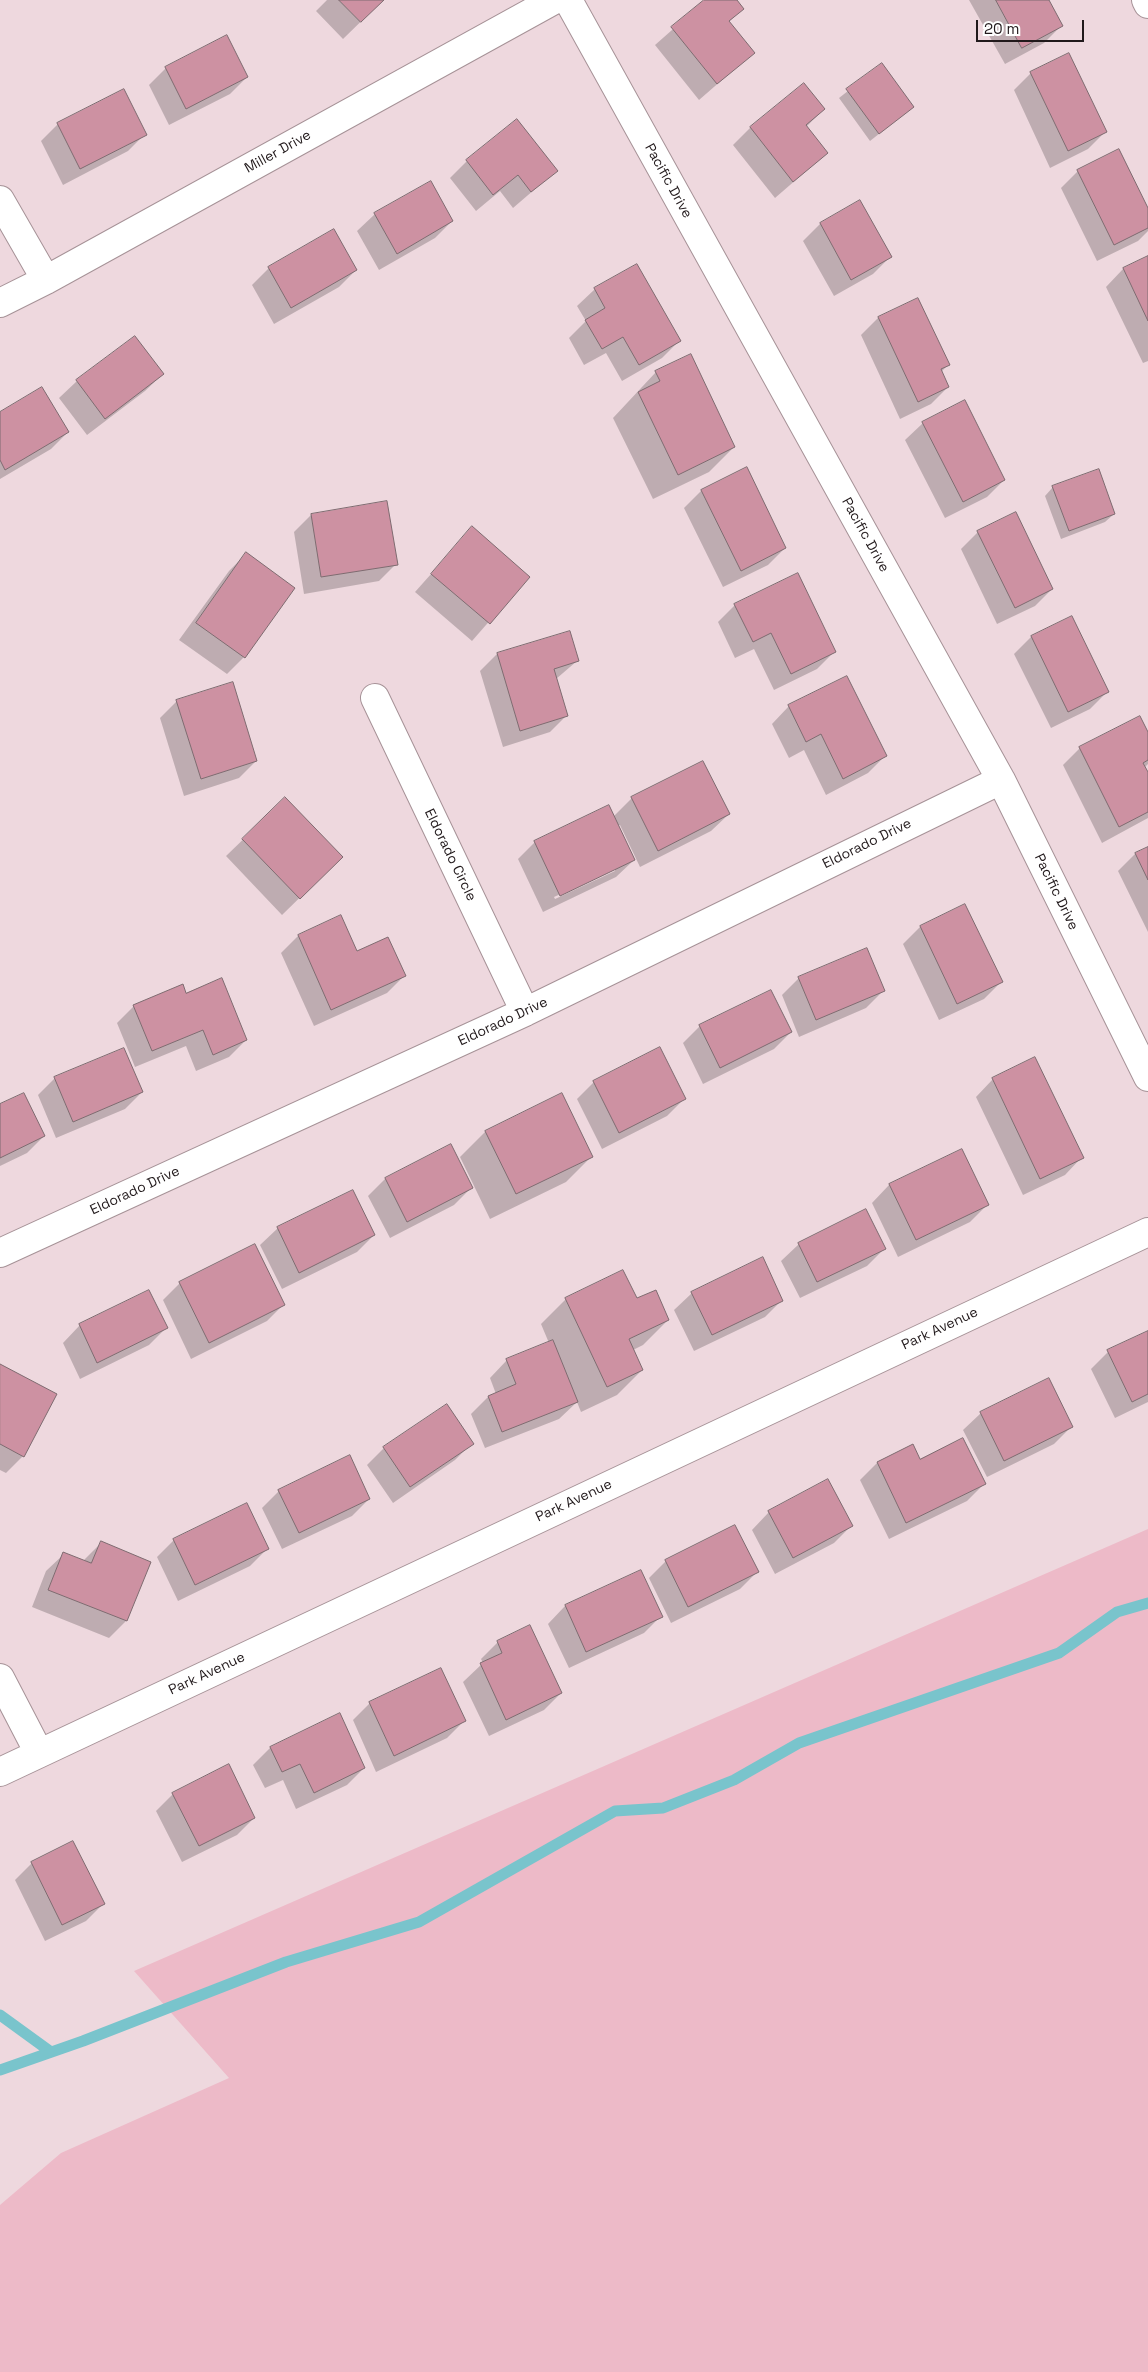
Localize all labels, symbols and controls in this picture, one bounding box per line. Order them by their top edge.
scale bar [978,10,1086,42]
text: 20 m [984,19,1019,38]
street label: Miller Drive [242,127,314,177]
street label: Pacific Drive [641,141,695,221]
street label: Pacific Drive [838,495,892,575]
street label: Eldorado Circle [420,806,480,904]
street label: Eldorado Drive [820,815,914,873]
street label: Pacific Drive [1030,851,1082,933]
street label: Eldorado Drive [456,994,550,1050]
street label: Eldorado Drive [88,1163,182,1219]
street label: Park Avenue [899,1304,981,1354]
street label: Park Avenue [533,1476,615,1526]
street label: Park Avenue [166,1649,248,1699]

